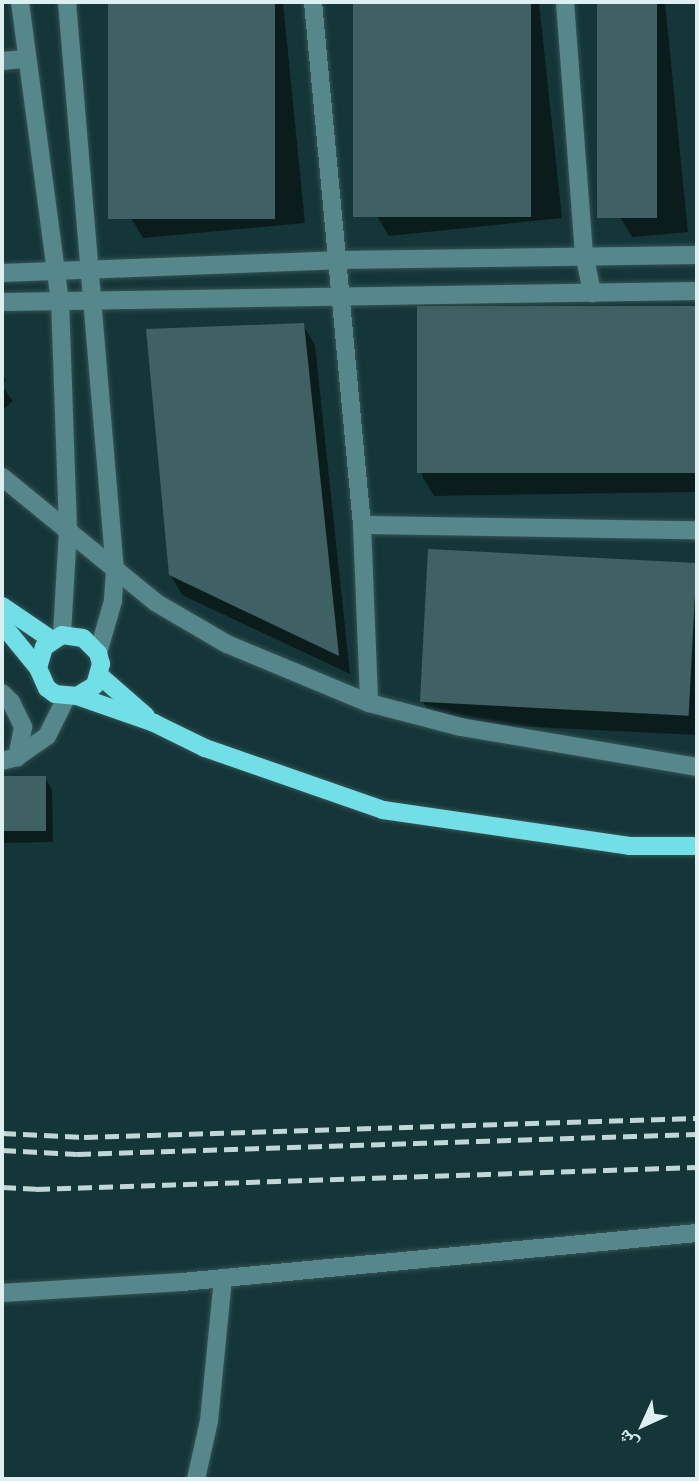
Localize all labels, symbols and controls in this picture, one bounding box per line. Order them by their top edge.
north arrow [608,1390,678,1460]
text: ش [612,1424,644,1456]

